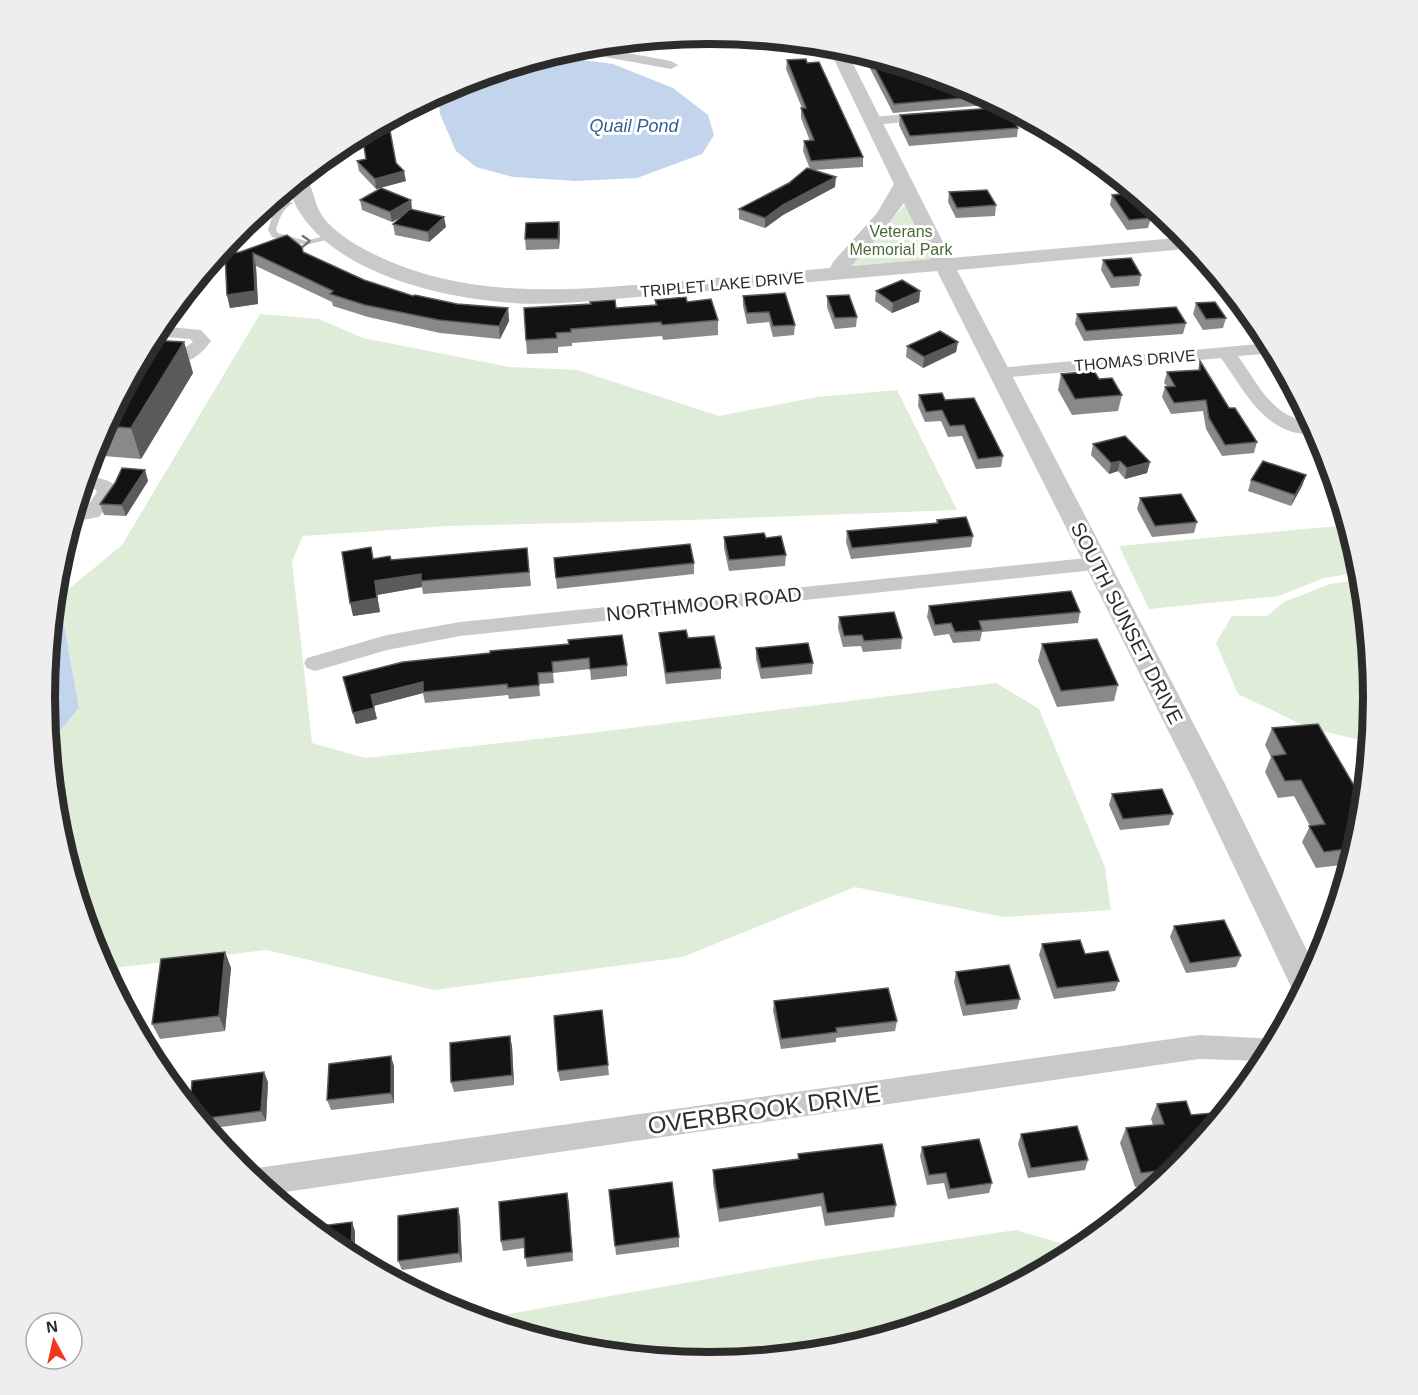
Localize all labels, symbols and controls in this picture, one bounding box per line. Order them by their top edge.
water label: Quail Pond [589,116,680,136]
park label: Veterans Memorial Park [849,223,954,258]
one-way arrow [301,234,310,247]
street label: TRIPLET LAKE DRIVE [640,269,805,300]
street label: THOMAS DRIVE [1074,347,1196,374]
street label: SOUTH SUNSET DRIVE [1067,519,1187,727]
street label: NORTHMOOR ROAD [605,583,803,625]
street label: OVERBROOK DRIVE [646,1080,882,1139]
north arrow [24,1311,84,1371]
text: N [45,1317,59,1336]

